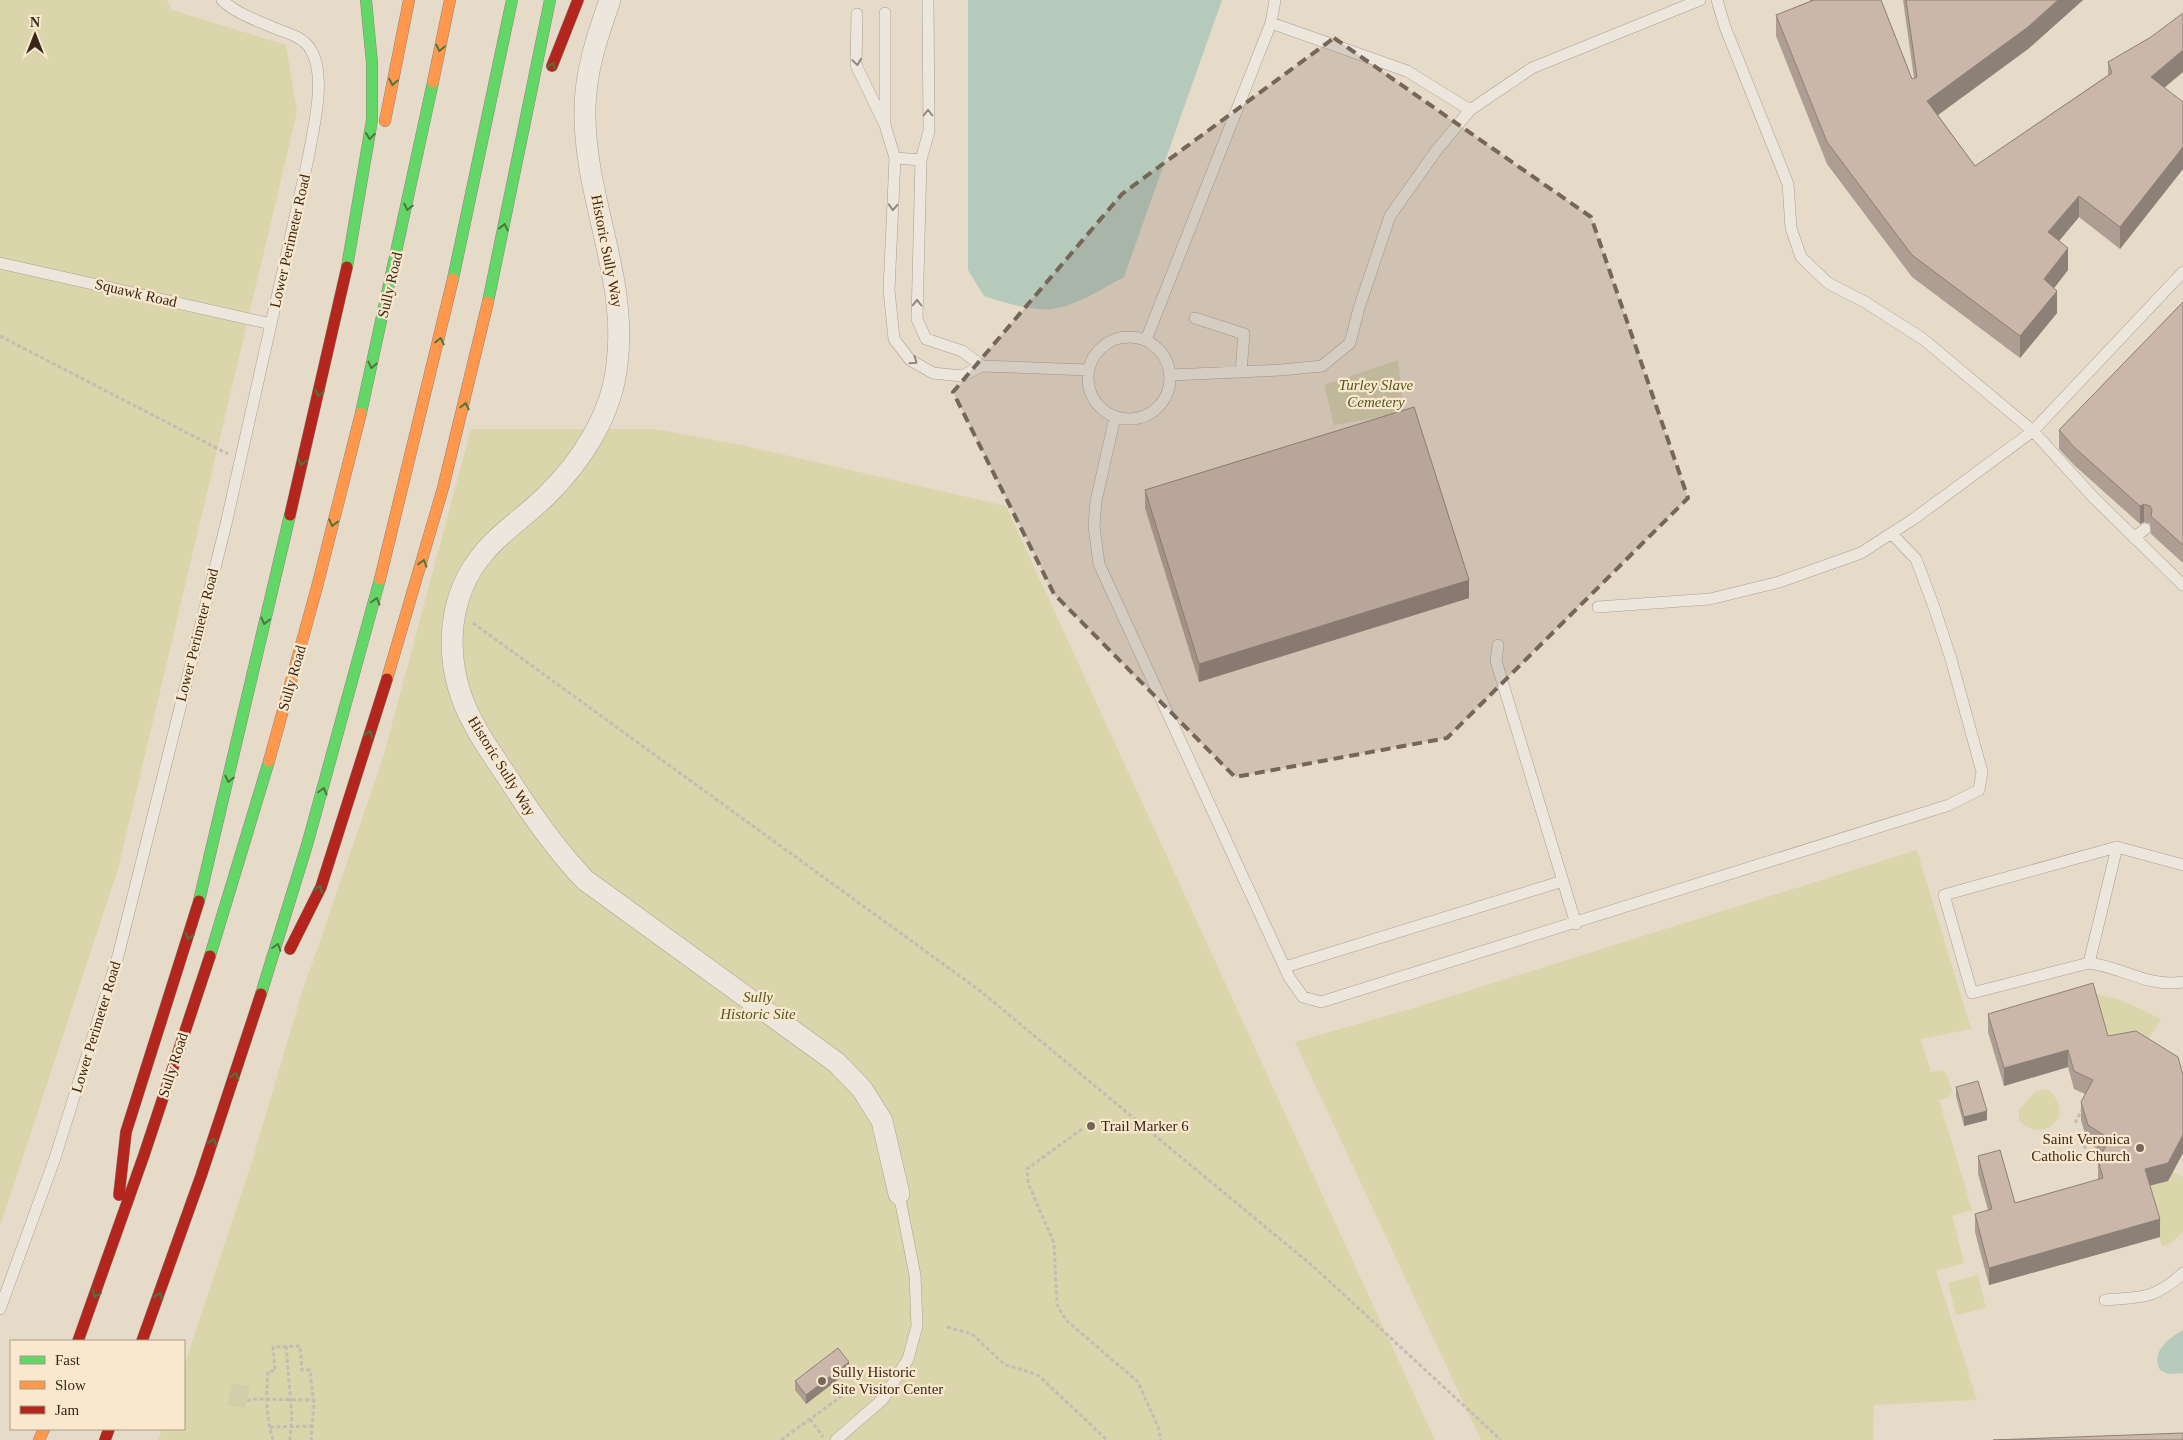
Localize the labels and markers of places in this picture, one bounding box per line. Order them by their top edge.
place label: Trail Marker 6 [1101,1118,1189,1134]
marker: Trail Marker 6 [1085,1120,1097,1132]
place label: Saint Veronica Catholic Church [2031,1131,2130,1164]
marker: Saint Veronica Catholic Church [2134,1142,2146,1154]
place label: Sully Historic Site Visitor Center [832,1364,943,1397]
marker: Sully Historic Site Visitor Center [816,1375,828,1387]

